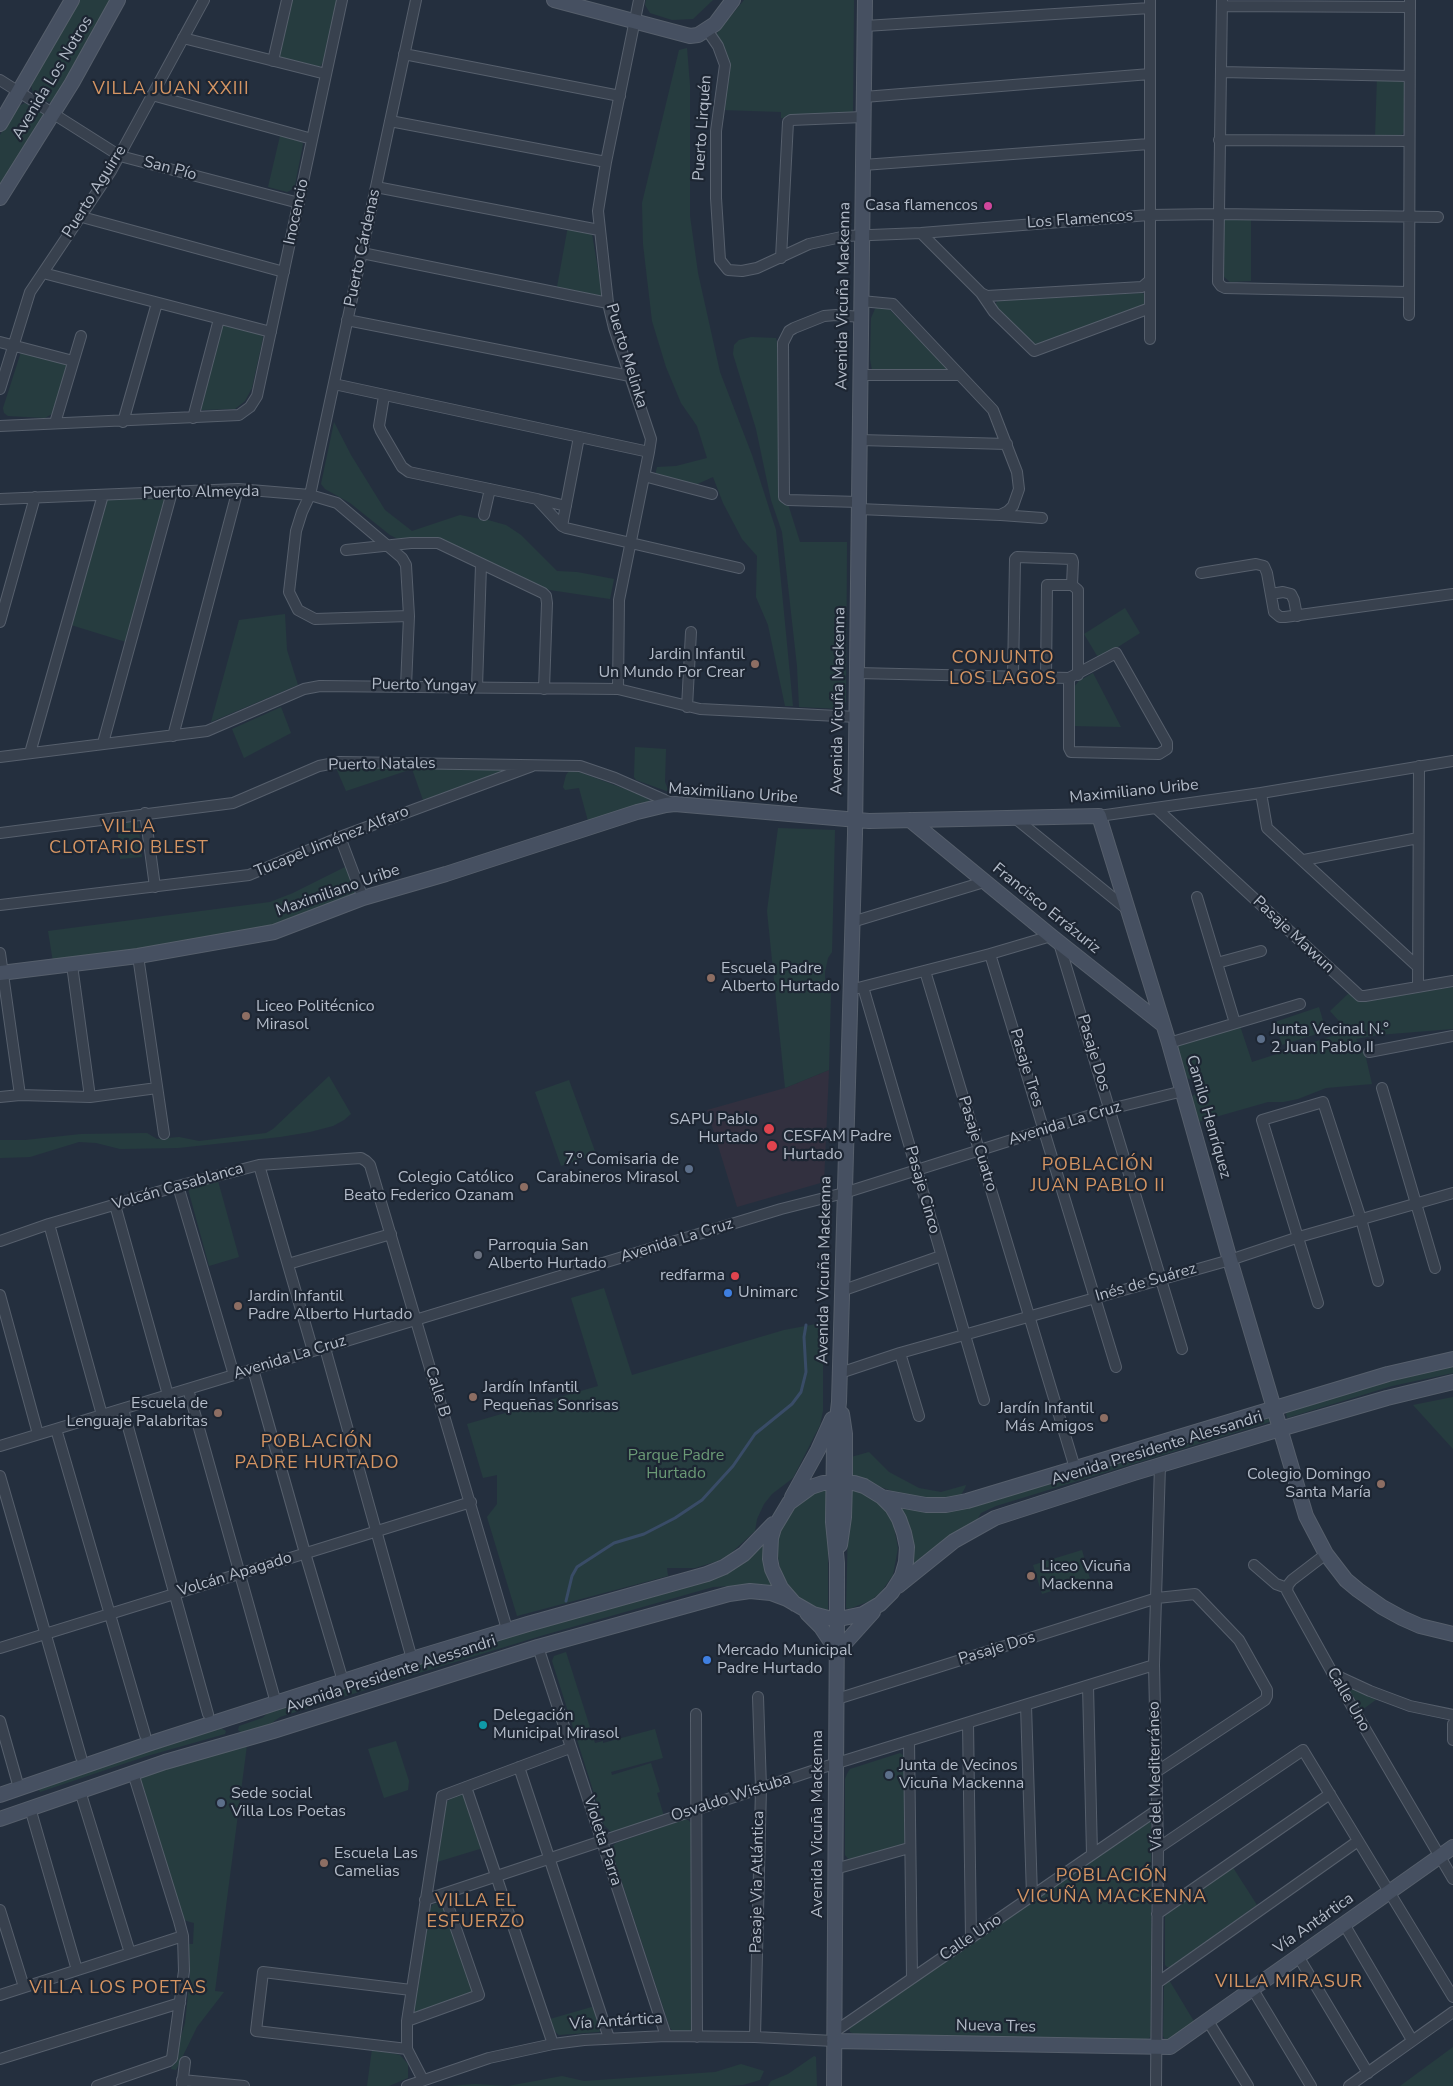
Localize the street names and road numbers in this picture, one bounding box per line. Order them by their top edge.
street label: Avenida Los Notros [9,13,97,143]
street label: Puerto Lirquén [690,74,716,182]
street label: Puerto Aguirre [59,142,131,242]
street label: San Pío [141,153,199,185]
street label: Inocencio [281,177,313,247]
street label: Puerto Cárdenas [341,187,385,309]
street label: Avenida Vicuña Mackenna [833,202,855,390]
street label: Los Flamencos [1026,207,1134,233]
street label: Puerto Melinka [601,301,651,411]
street label: Puerto Almeyda [143,482,259,504]
street label: Avenida Vicuña Mackenna [828,607,850,795]
street label: Puerto Yungay [372,675,476,697]
street label: Puerto Natales [328,754,436,776]
street label: Maximiliano Uribe [1069,776,1199,808]
street label: Maximiliano Uribe [668,780,798,808]
street label: Tucapel Jiménez Alfaro [252,802,412,882]
street label: Francisco Errázuriz [988,860,1104,958]
street label: Maximiliano Uribe [274,861,402,921]
street label: Pasaje Mawun [1248,892,1338,978]
street label: Pasaje Dos [1072,1012,1114,1094]
street label: Pasaje Tres [1005,1026,1047,1110]
street label: Camilo Henríquez [1181,1053,1235,1181]
street label: Pasaje Cuatro [953,1094,1001,1194]
street label: Avenida La Cruz [1006,1098,1124,1150]
street label: Pasaje Cinco [900,1144,944,1236]
street label: Volcán Casablanca [110,1159,246,1215]
street label: Avenida Vicuña Mackenna [814,1176,836,1364]
street label: Avenida La Cruz [618,1215,736,1267]
street label: Inés de Suárez [1093,1259,1199,1307]
street label: Avenida La Cruz [231,1332,349,1384]
street label: Calle B [420,1364,454,1420]
street label: Avenida Presidente Alessandri [1049,1408,1265,1490]
street label: Volcán Apagado [176,1549,294,1601]
street label: Pasaje Dos [956,1628,1038,1670]
street label: Avenida Presidente Alessandri [284,1632,498,1718]
street label: Calle Uno [1322,1665,1374,1735]
street label: Vía del Mediterráneo [1145,1701,1167,1851]
street label: Avenida Vicuña Mackenna [808,1730,828,1918]
street label: Osvaldo Wistuba [669,1770,793,1826]
street label: Violeta Parra [578,1794,626,1888]
street label: Pasaje Via Atlántica [747,1811,769,1953]
street label: Vía Antártica [1270,1889,1358,1959]
street label: Calle Uno [936,1910,1006,1966]
street label: Vía Antártica [569,2009,663,2035]
street label: Nueva Tres [956,2017,1036,2037]

